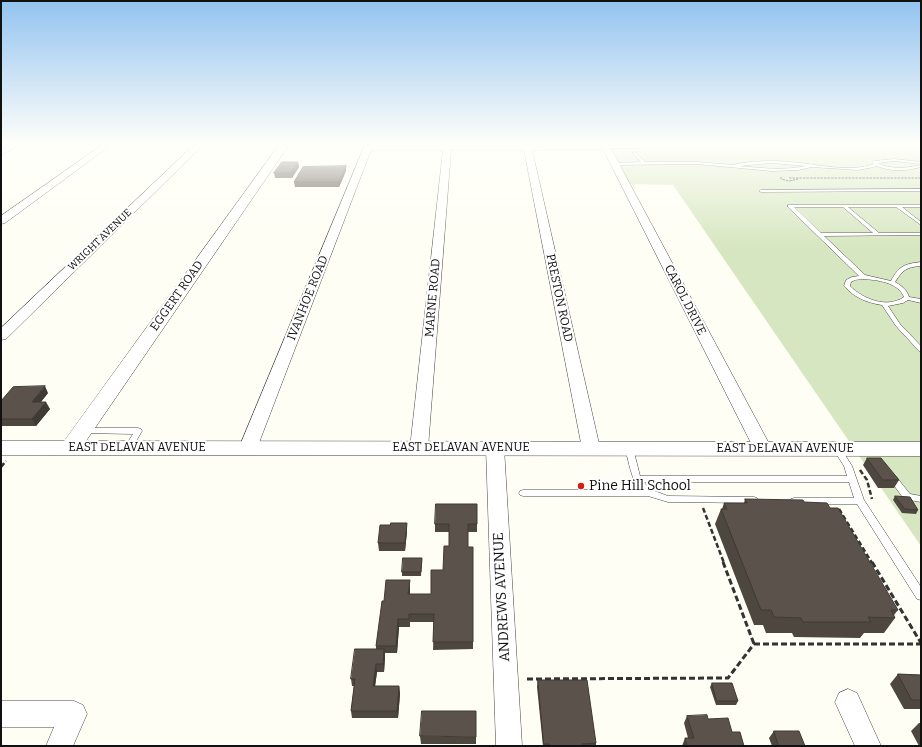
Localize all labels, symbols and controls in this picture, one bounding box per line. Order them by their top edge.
street label: WRIGHT AVENUE [66,207,134,273]
street label: IVANHOE ROAD [284,253,332,343]
street label: PRESTON ROAD [543,253,575,343]
street label: EGGERT ROAD [147,258,207,334]
street label: MARNE ROAD [422,258,444,338]
street label: CAROL DRIVE [661,262,709,338]
street label: EAST DELAVAN AVENUE [68,441,206,455]
street label: EAST DELAVAN AVENUE [392,441,530,455]
street label: EAST DELAVAN AVENUE [716,442,854,456]
place label: Pine Hill School [589,478,691,494]
marker: Pine Hill School [576,481,586,491]
street label: ANDREWS AVENUE [490,532,514,662]

